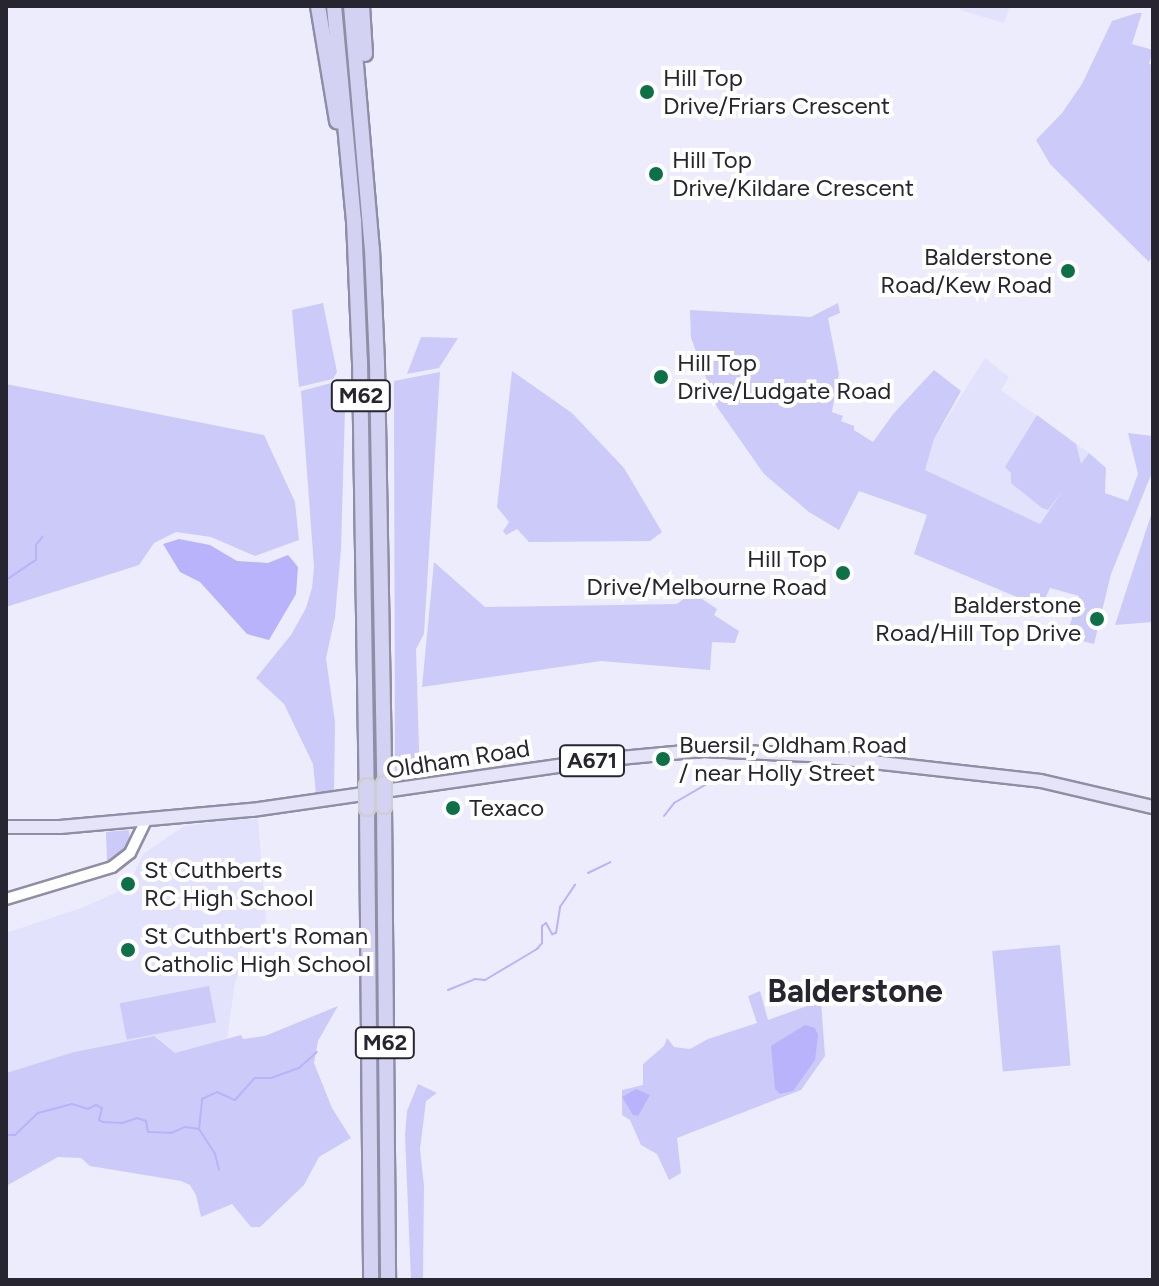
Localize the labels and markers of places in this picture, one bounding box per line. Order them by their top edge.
place label: Hill Top Drive/Friars Crescent [663,64,890,120]
marker: Hill Top Drive/Friars Crescent [638,83,656,101]
place label: Hill Top Drive/Kildare Crescent [672,146,914,202]
marker: Hill Top Drive/Kildare Crescent [647,165,665,183]
place label: Balderstone Road/Kew Road [880,243,1052,299]
marker: Balderstone Road/Kew Road [1059,262,1077,280]
place label: Hill Top Drive/Ludgate Road [677,349,891,405]
marker: Hill Top Drive/Ludgate Road [652,368,670,386]
place label: Hill Top Drive/Melbourne Road [586,545,827,601]
marker: Hill Top Drive/Melbourne Road [834,564,852,582]
place label: Balderstone Road/Hill Top Drive [875,591,1081,647]
marker: Balderstone Road/Hill Top Drive [1088,610,1106,628]
place label: Buersil, Oldham Road / near Holly Street [679,731,907,787]
marker: Buersil, Oldham Road / near Holly Street [654,750,672,768]
place label: Texaco [469,794,544,822]
marker: Texaco [444,799,462,817]
place label: St Cuthberts RC High School [144,856,313,912]
marker: St Cuthberts RC High School [119,875,137,893]
place label: St Cuthbert's Roman Catholic High School [144,922,371,978]
marker: St Cuthbert's Roman Catholic High School [119,941,137,959]

